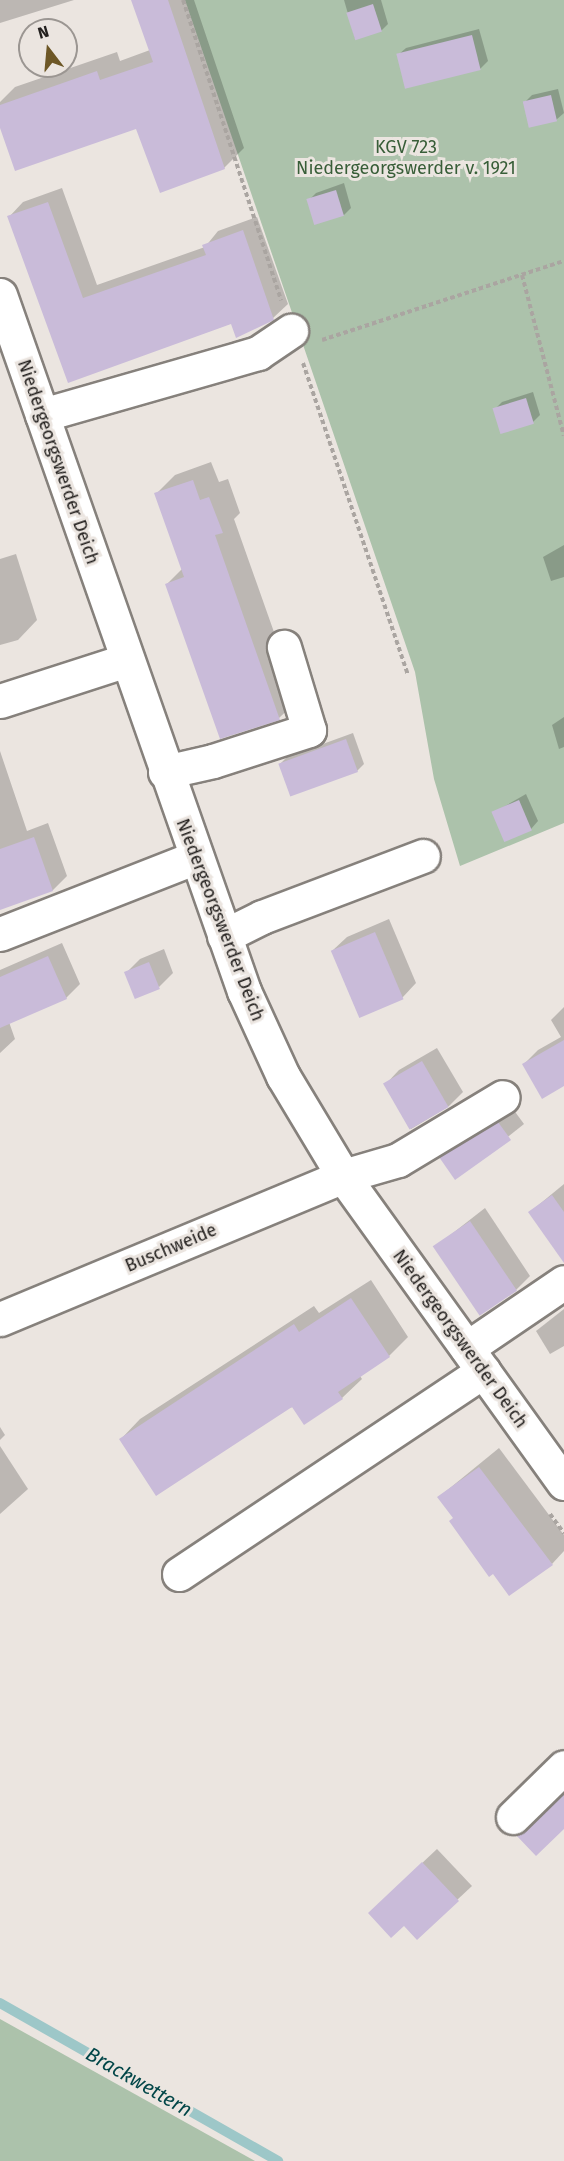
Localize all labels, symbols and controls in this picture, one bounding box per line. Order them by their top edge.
north arrow [18,18,78,78]
text: N [36,22,51,43]
park label: KGV 723 Niedergeorgswerder v. 1921 [296,137,516,180]
street label: Niedergeorgswerder Deich [13,357,103,567]
street label: Niedergeorgswerder Deich [171,816,269,1024]
street label: Buschweide [122,1219,220,1277]
street label: Niedergeorgswerder Deich [388,1246,532,1432]
water label: Brackwettern [82,2042,196,2122]

